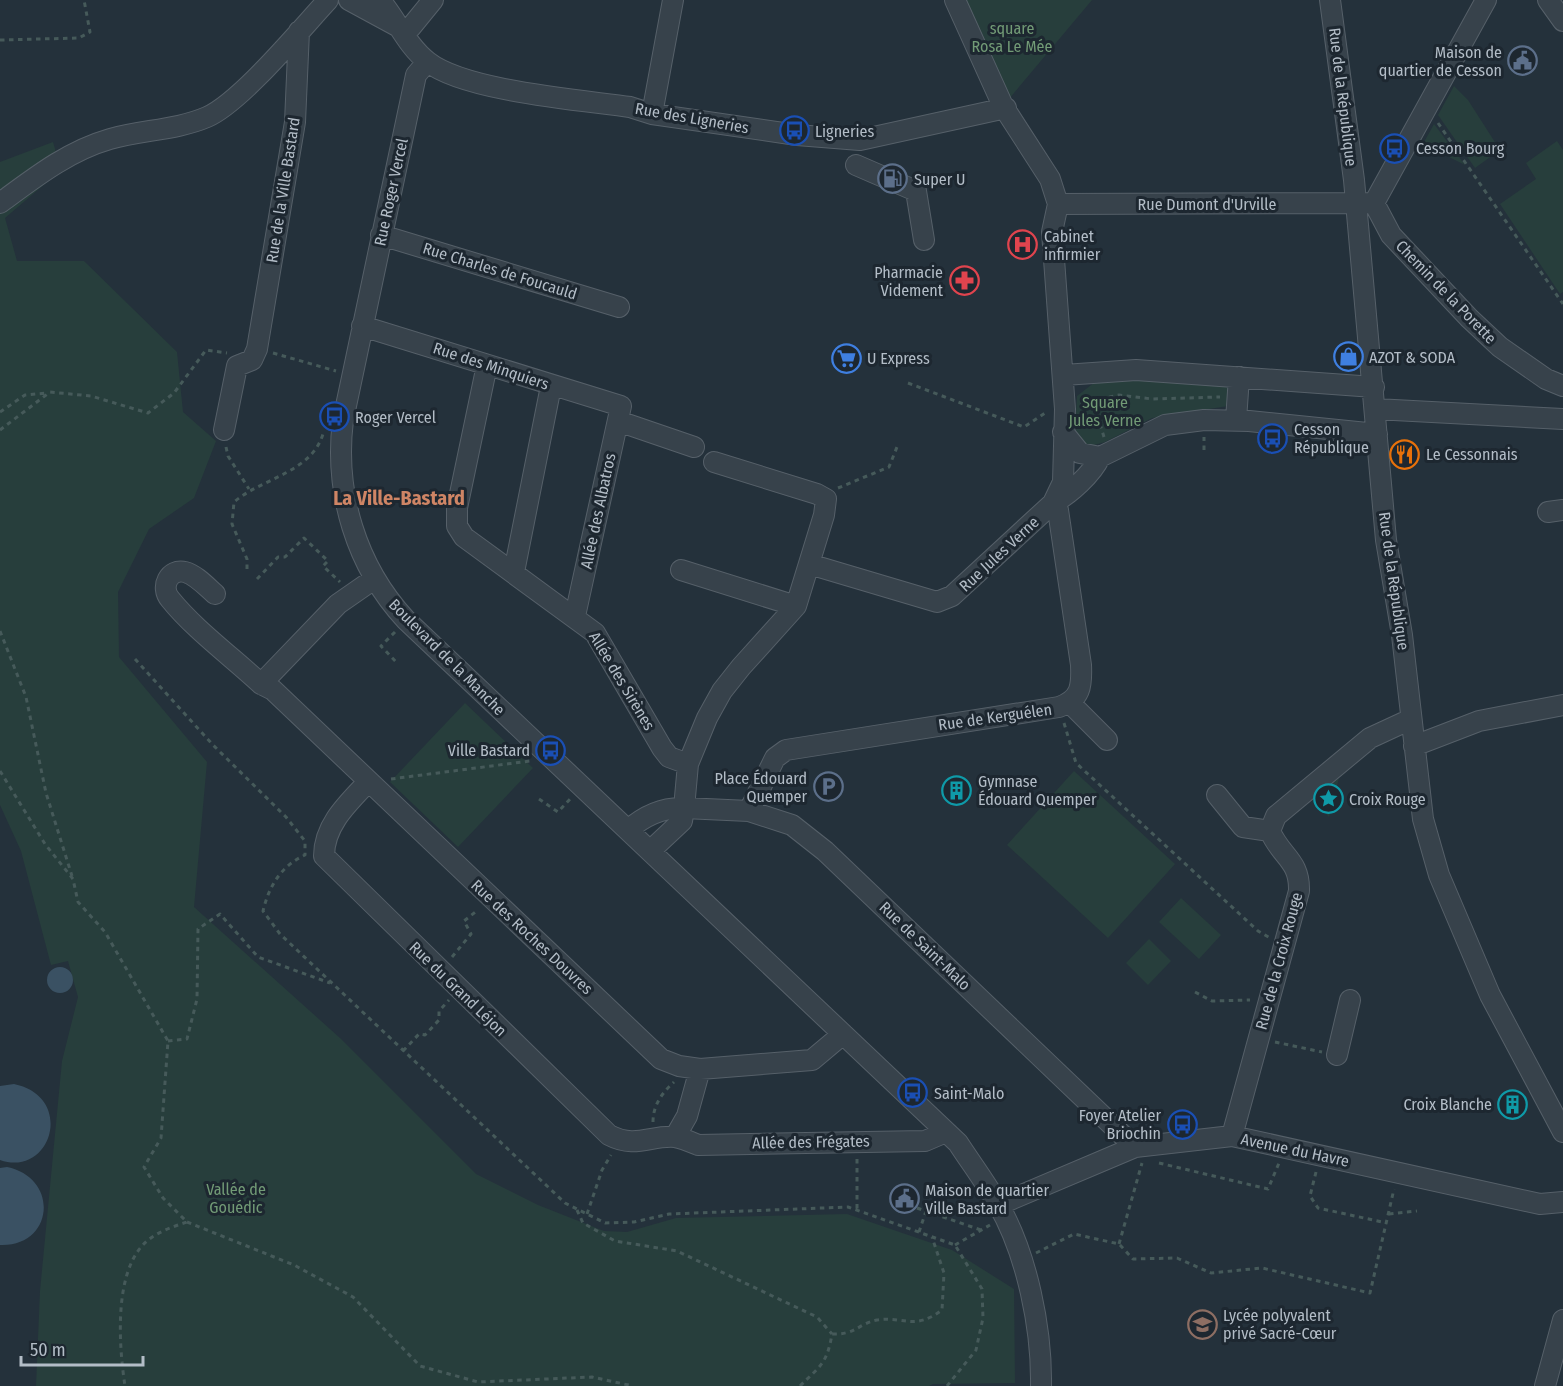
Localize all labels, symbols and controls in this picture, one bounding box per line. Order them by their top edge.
park label: square Rosa Le Mée [972,19,1052,56]
street label: Rue de la République [1325,27,1361,168]
place label: Maison de quartier de Cesson [1379,43,1502,80]
public building icon: Maison de quartier de Cesson [1507,45,1539,77]
street label: Rue des Ligneries [634,99,751,137]
bus stop icon: Ligneries [778,115,810,147]
street label: Rue de la Ville Bastard [262,116,304,264]
place label: Ligneries [815,122,874,141]
bus stop icon: Cesson Bourg [1379,132,1411,164]
street label: Rue Roger Vercel [370,136,412,248]
place label: Cesson Bourg [1416,139,1505,158]
fuel station icon: Super U [877,163,909,195]
place label: Super U [914,170,965,189]
street label: Rue Dumont d'Urville [1138,195,1276,214]
place label: Cabinet infirmier [1044,227,1101,264]
hospital icon: Cabinet infirmier [1007,229,1039,261]
street label: Chemin de la Porette [1392,236,1500,348]
street label: Rue Charles de Foucauld [421,238,579,304]
place label: Pharmacie Videment [874,263,944,300]
pharmacy icon: Pharmacie Videment [948,265,980,297]
street label: Rue des Minquiers [431,338,552,394]
shop icon: AZOT & SODA [1332,341,1364,373]
supermarket icon: U Express [830,342,862,374]
place label: AZOT & SODA [1369,348,1456,367]
place label: U Express [867,349,930,368]
park label: Square Jules Verne [1069,393,1142,430]
bus stop icon: Roger Vercel [318,401,350,433]
place label: Roger Vercel [355,408,436,427]
place label: Cesson République [1294,420,1369,457]
bus stop icon: Cesson République [1257,422,1289,454]
restaurant icon: Le Cessonnais [1389,438,1421,470]
place label: Le Cessonnais [1426,445,1518,464]
street label: Allée des Albatros [576,451,620,571]
district label: La Ville-Bastard [333,486,465,510]
street label: Rue de la République [1375,511,1413,652]
street label: Rue Jules Verne [955,512,1043,596]
street label: Boulevard de la Manche [385,595,509,719]
street label: Allée des Sirènes [585,628,659,734]
street label: Rue de Kerguélen [937,700,1053,734]
bus stop icon: Ville Bastard [535,734,567,766]
place label: Ville Bastard [448,741,530,760]
place label: Place Édouard Quemper [715,769,807,806]
parking icon: Place Édouard Quemper [812,771,844,803]
place label: Gymnase Édouard Quemper [978,772,1097,809]
building icon: Gymnase Édouard Quemper [941,774,973,806]
place icon: Croix Rouge [1312,783,1344,815]
place label: Croix Rouge [1349,790,1426,809]
street label: Rue des Roches Douvres [467,876,597,998]
street label: Rue de la Croix Rouge [1252,890,1306,1032]
street label: Rue de Saint-Malo [875,898,975,994]
street label: Rue du Grand Léjon [405,938,511,1040]
bus stop icon: Saint-Malo [897,1077,929,1109]
place label: Saint-Malo [934,1084,1004,1103]
building icon: Croix Blanche [1497,1088,1529,1120]
place label: Croix Blanche [1403,1095,1492,1114]
place label: Foyer Atelier Briochin [1079,1106,1161,1143]
bus stop icon: Foyer Atelier Briochin [1166,1108,1198,1140]
street label: Avenue du Havre [1239,1129,1351,1171]
street label: Allée des Frégates [752,1131,870,1153]
park label: Vallée de Gouédic [206,1180,266,1217]
place label: Maison de quartier Ville Bastard [925,1181,1049,1218]
public building icon: Maison de quartier Ville Bastard [888,1183,920,1215]
place label: Lycée polyvalent privé Sacré-Cœur [1223,1306,1337,1343]
school or university icon: Lycée polyvalent privé Sacré-Cœur [1186,1308,1218,1340]
scale bar [21,1329,142,1367]
text: 50 m [30,1339,66,1361]

